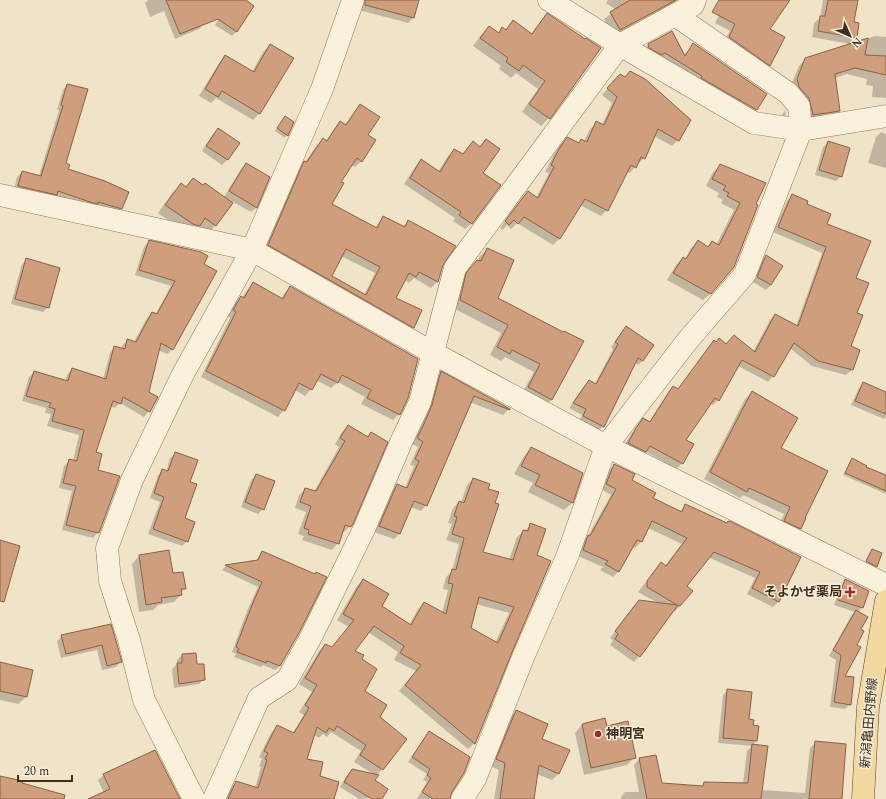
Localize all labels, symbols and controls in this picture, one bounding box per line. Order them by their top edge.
north arrow [830,16,870,56]
text: N [848,34,866,52]
place label: そよかぜ薬局 [764,582,842,602]
marker: そよかぜ薬局 [845,587,855,597]
street label: 新潟亀田内野線 [855,677,883,769]
place label: 神明宮 [606,724,645,744]
marker: 神明宮 [593,729,603,739]
scale bar [18,757,72,783]
text: 20 m [24,762,49,781]

